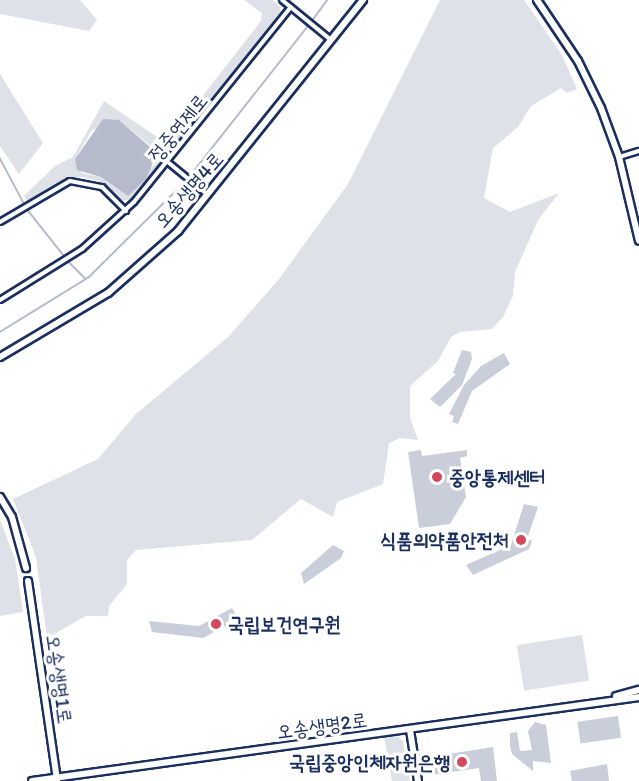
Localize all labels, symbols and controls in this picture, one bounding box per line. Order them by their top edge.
street label: 정중연제로 [143,89,213,167]
street label: 오송생명4로 [150,147,228,233]
place label: 중앙통제센터 [449,465,546,489]
marker: 중앙통제센터 [430,470,444,484]
place label: 식품의약품안전처 [380,528,509,552]
marker: 식품의약품안전처 [514,533,528,547]
place label: 국립보건연구원 [228,612,341,636]
marker: 국립보건연구원 [209,617,223,631]
street label: 오송생명1로 [41,633,77,725]
street label: 오송생명2로 [275,708,369,744]
place label: 국립중앙인체자원은행 [289,750,450,774]
marker: 국립중앙인체자원은행 [455,755,469,769]

